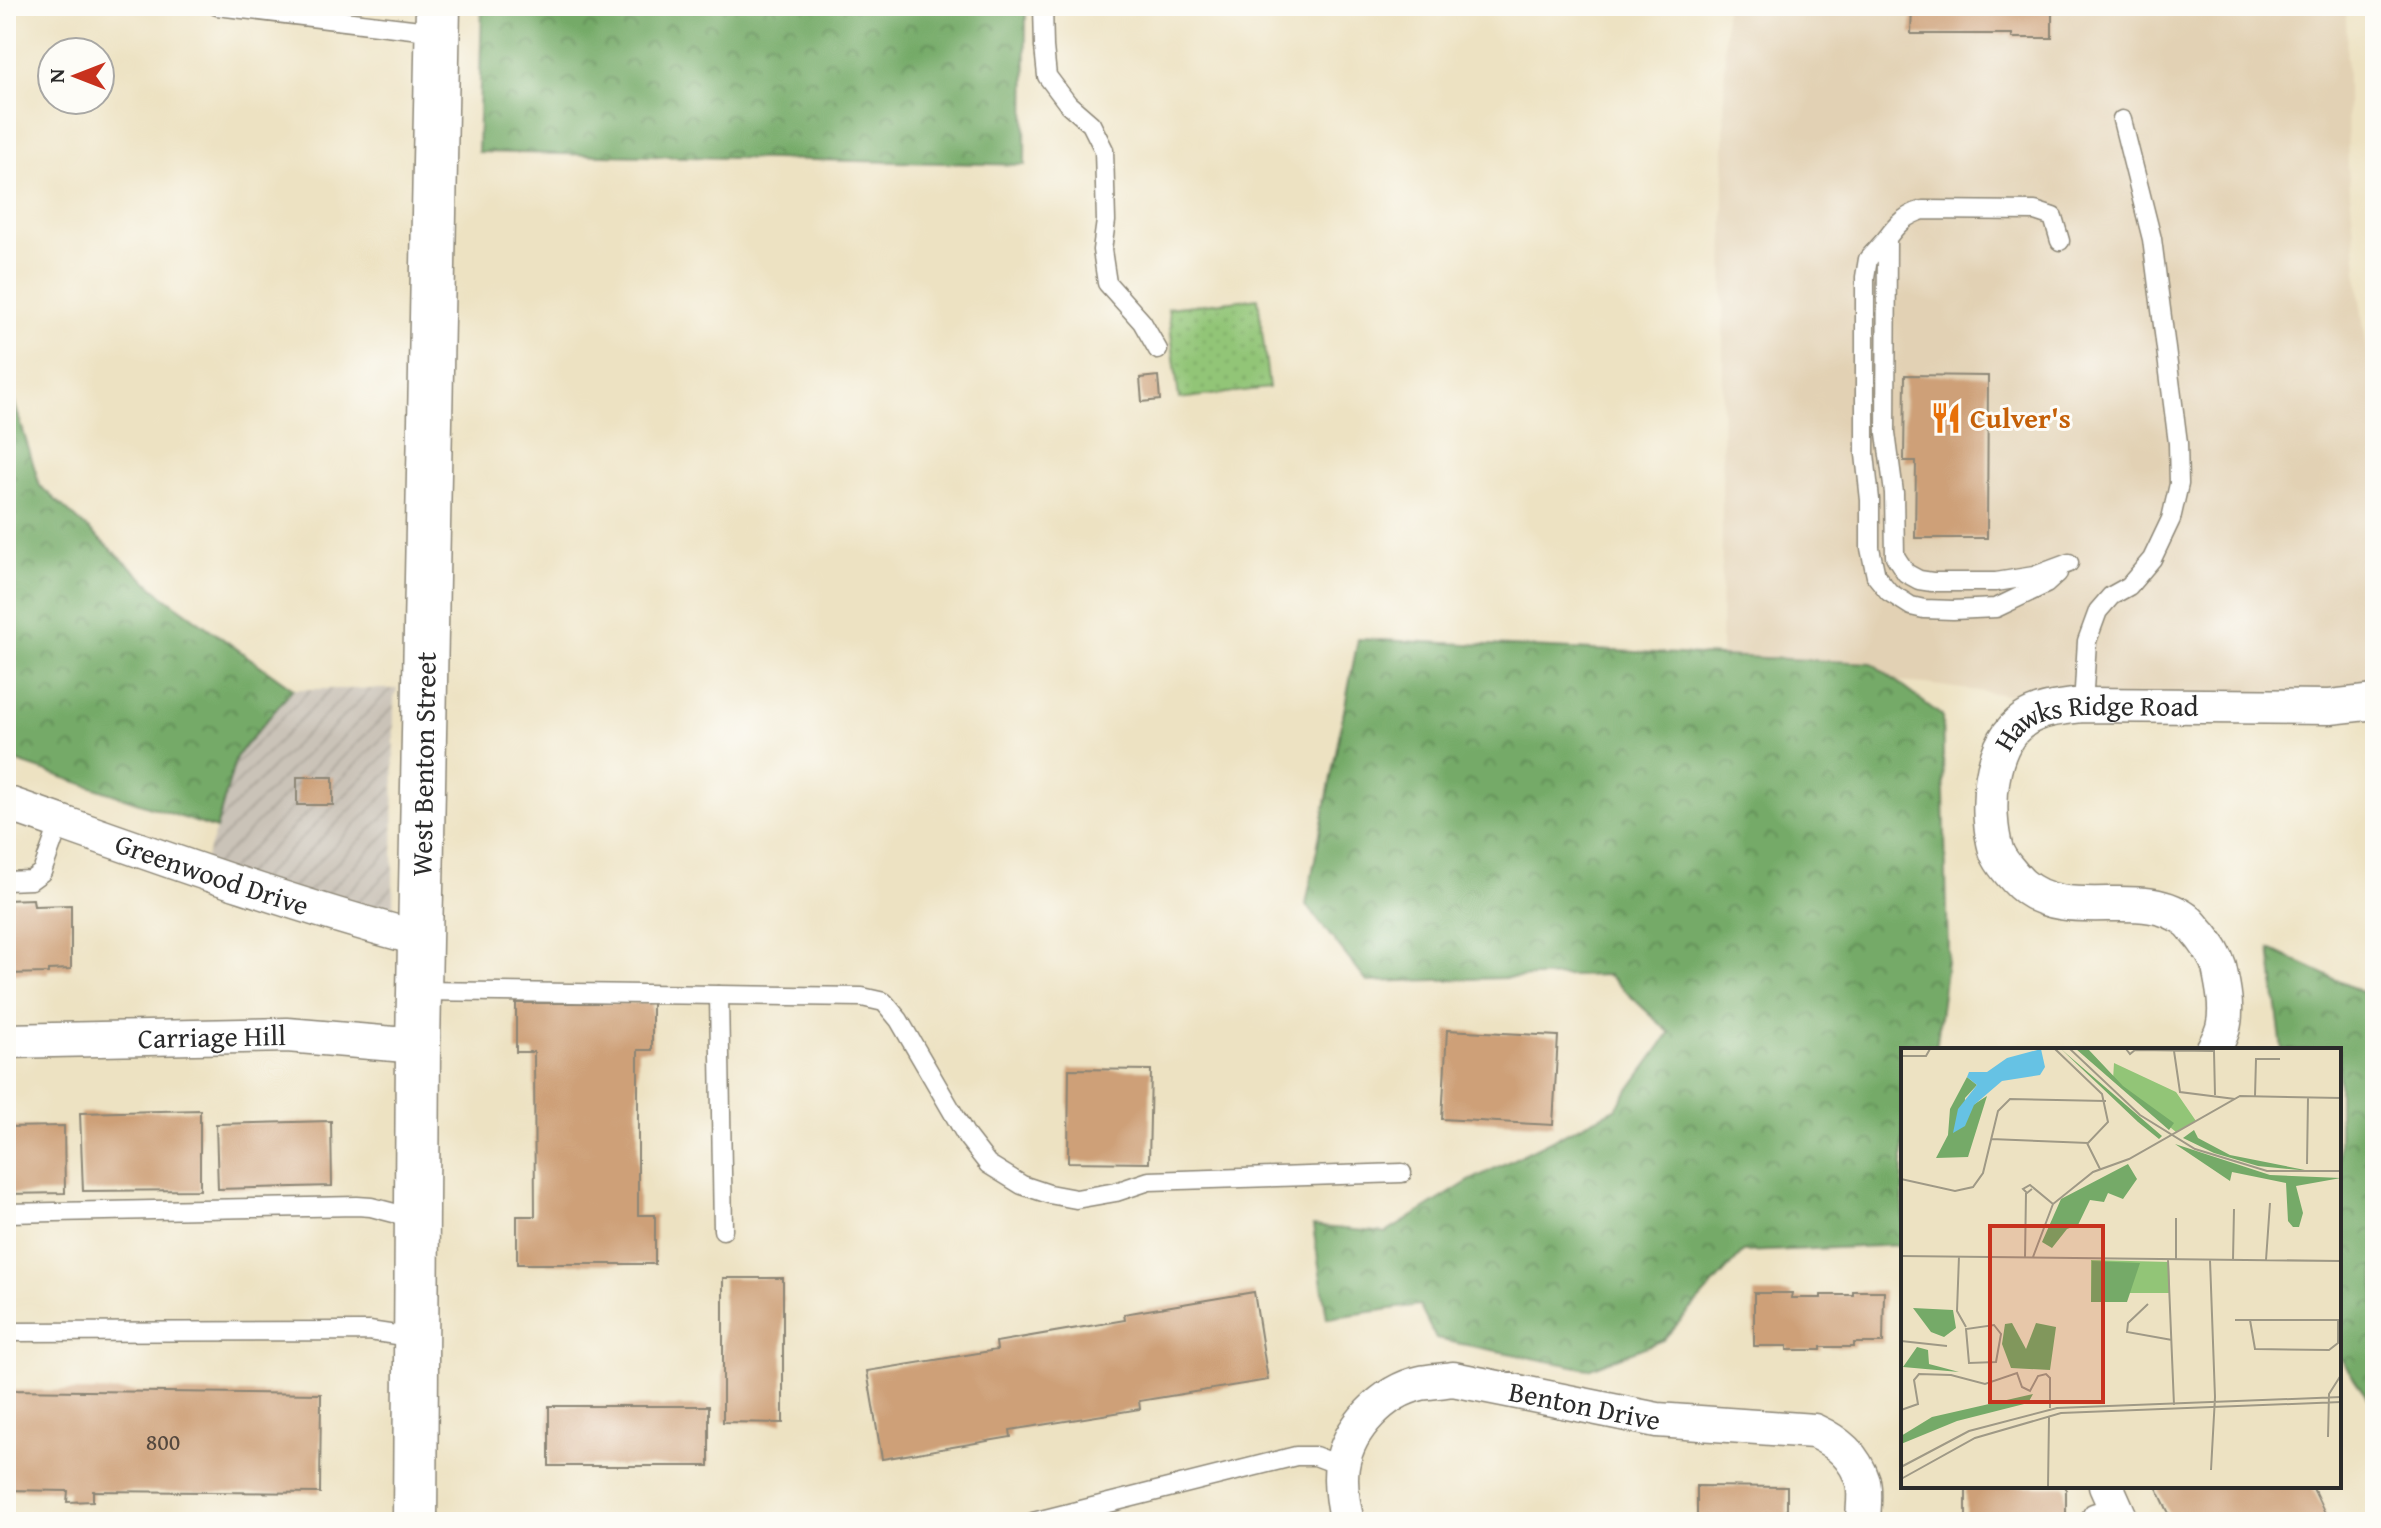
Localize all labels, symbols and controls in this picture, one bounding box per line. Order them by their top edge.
north arrow [36,36,116,116]
text: N [40,68,72,83]
place label: Culver's [1970,397,2071,438]
restaurant icon: Culver's [1929,401,1963,435]
street label: West Benton Street [400,651,446,877]
street label: Hawks Ridge Road [1983,684,2199,758]
street label: Greenwood Drive [110,822,314,925]
street label: Carriage Hill [137,1014,287,1058]
inset map [1901,1048,2341,1488]
street label: Benton Drive [1506,1370,1664,1440]
house number: 800 [146,1424,180,1459]

